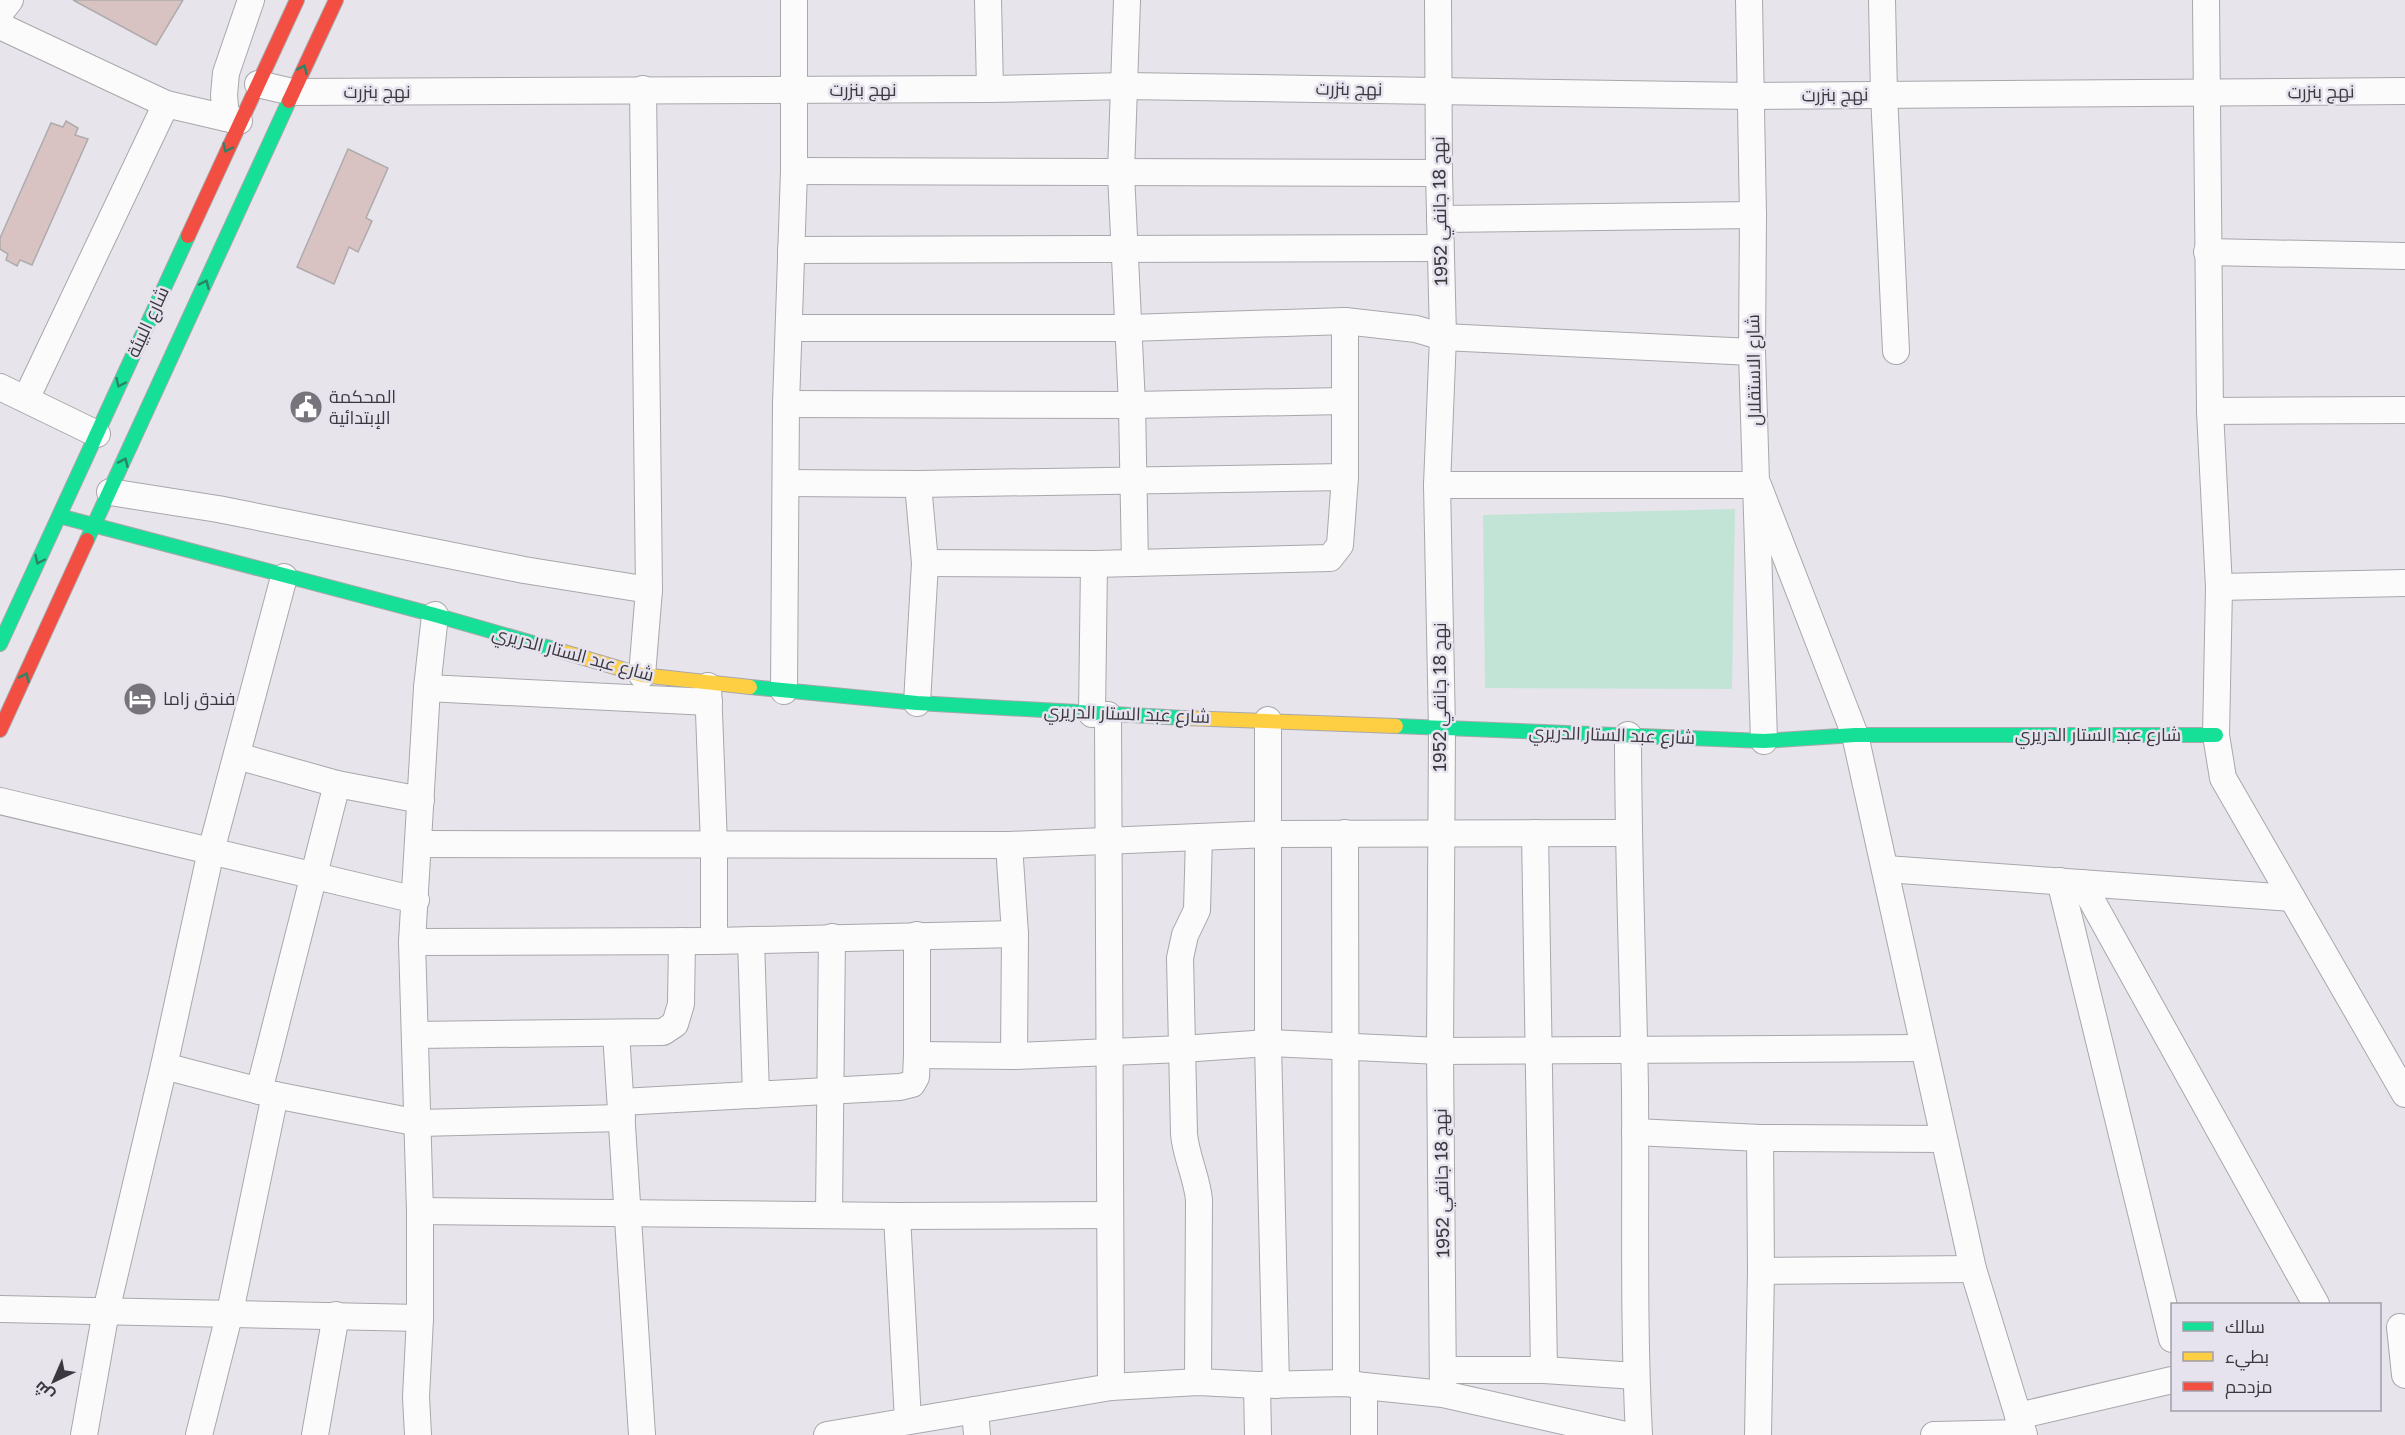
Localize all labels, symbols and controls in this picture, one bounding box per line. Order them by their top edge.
one-way arrow [296,64,308,75]
street label: نهج بنزرت [1315,76,1383,102]
street label: نهج بنزرت [830,78,896,102]
street label: نهج بنزرت [2287,79,2355,105]
street label: نهج بنزرت [344,80,410,104]
street label: نهج بنزرت [1801,82,1869,108]
street label: نهج 18 جانفي 1952 [1427,136,1455,286]
one-way arrow [222,141,234,152]
one-way arrow [197,280,209,291]
street label: شارع البيئة [121,283,175,361]
street label: شارع الاستقلال [1741,314,1767,426]
one-way arrow [115,376,127,387]
place label: المحكمة الإبتدائية [329,385,396,429]
public building icon: المحكمة الإبتدائية [288,389,324,425]
one-way arrow [117,457,129,468]
one-way arrow [34,554,46,565]
street label: شارع عبد الستار الدريري [489,621,657,689]
street label: نهج 18 جانفي 1952 [1428,622,1454,772]
one-way arrow [17,673,29,684]
hotel icon: فندق زاما [122,681,158,717]
place label: فندق زاما [163,687,235,711]
street label: شارع عبد الستار الدريري [1043,699,1211,731]
street label: شارع عبد الستار الدريري [1528,720,1696,752]
street label: شارع عبد الستار الدريري [2015,723,2181,749]
street label: نهج 18 جانفي 1952 [1429,1108,1457,1258]
legend [2171,1303,2381,1411]
text: سالك [2225,1315,2265,1337]
text: بطيء [2225,1345,2269,1371]
north arrow [24,1351,84,1411]
text: مزدحم [2225,1375,2273,1399]
text: ش [29,1377,58,1406]

